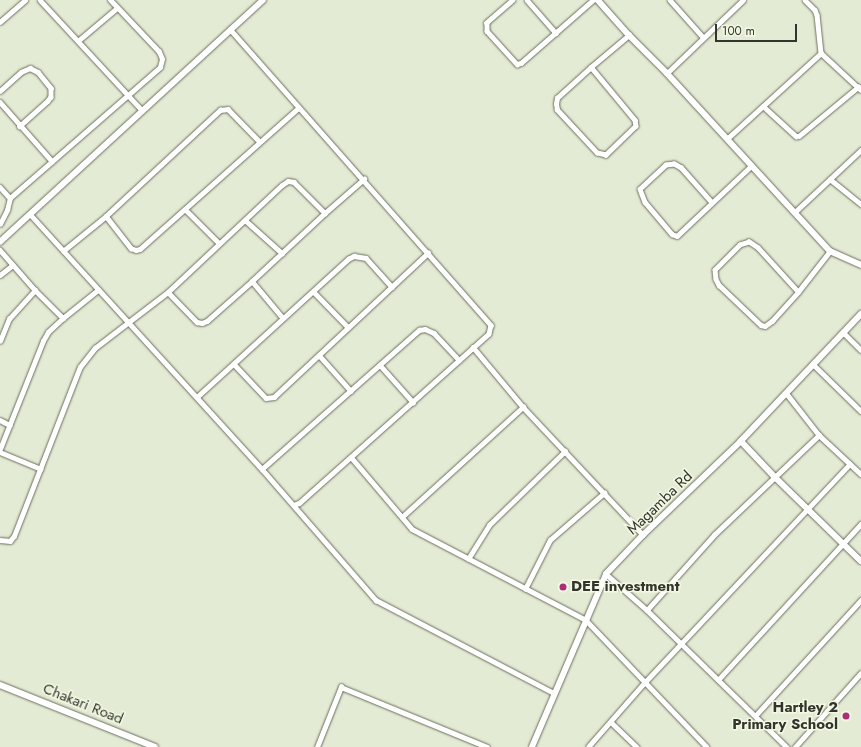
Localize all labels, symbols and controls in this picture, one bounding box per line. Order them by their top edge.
scale bar [717,16,799,42]
text: 100 m [722,22,755,40]
street label: Magamba Rd [624,467,696,539]
place label: DEE investment [571,578,679,596]
marker: DEE investment [558,582,568,592]
street label: Chakari Road [40,680,126,728]
place label: Hartley 2 Primary School [732,698,838,733]
marker: Hartley 2 Primary School [841,711,851,721]

